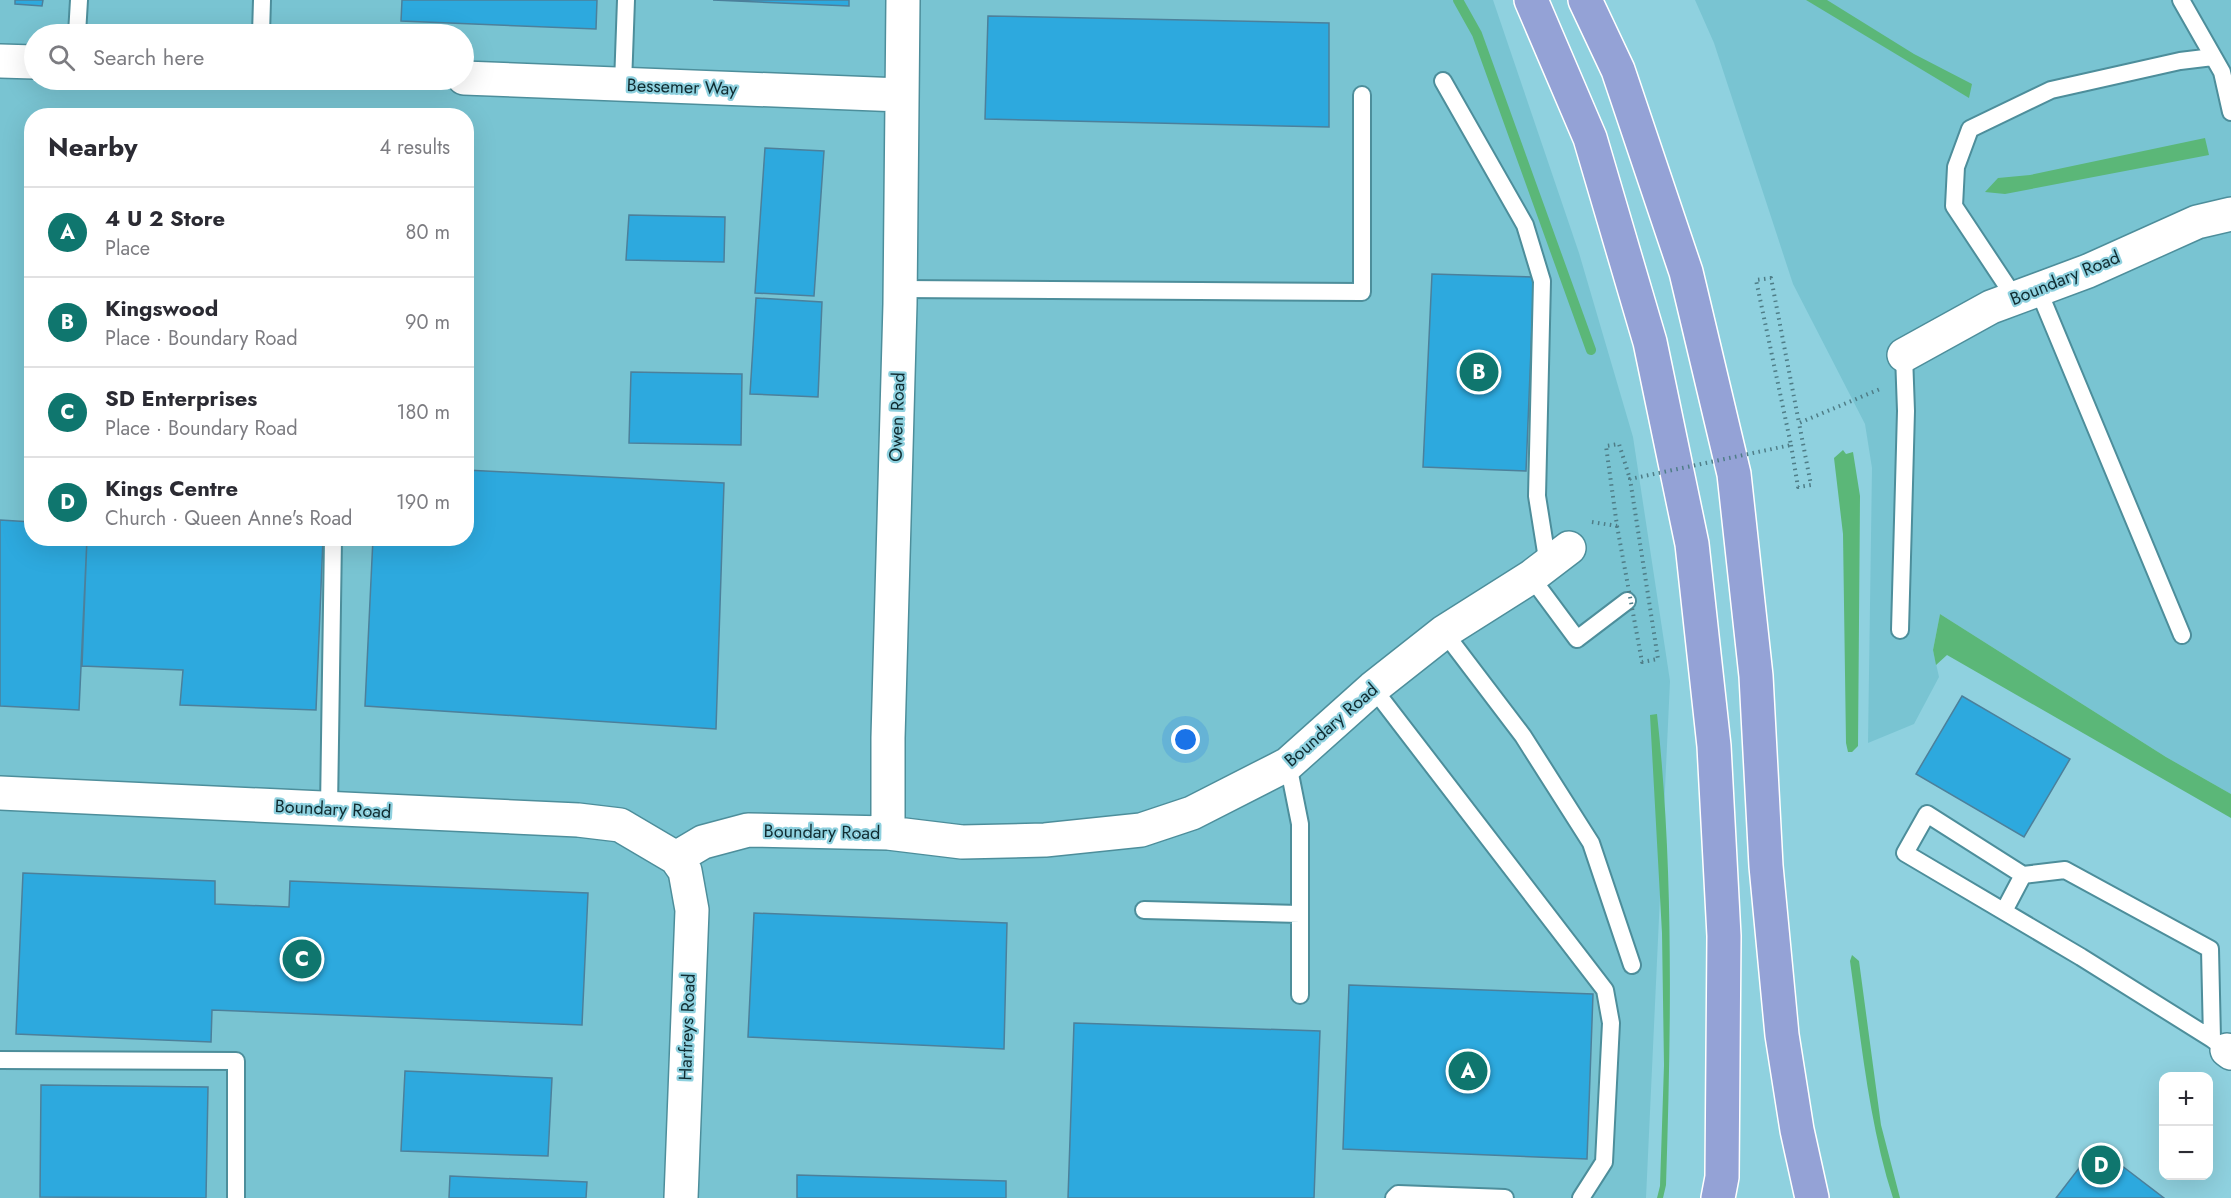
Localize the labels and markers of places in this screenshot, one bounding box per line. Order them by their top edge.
pin: B [1460,350,1498,394]
pin: C [282,936,322,982]
pin: A [1448,1048,1488,1094]
pin: D [2082,1142,2120,1188]

